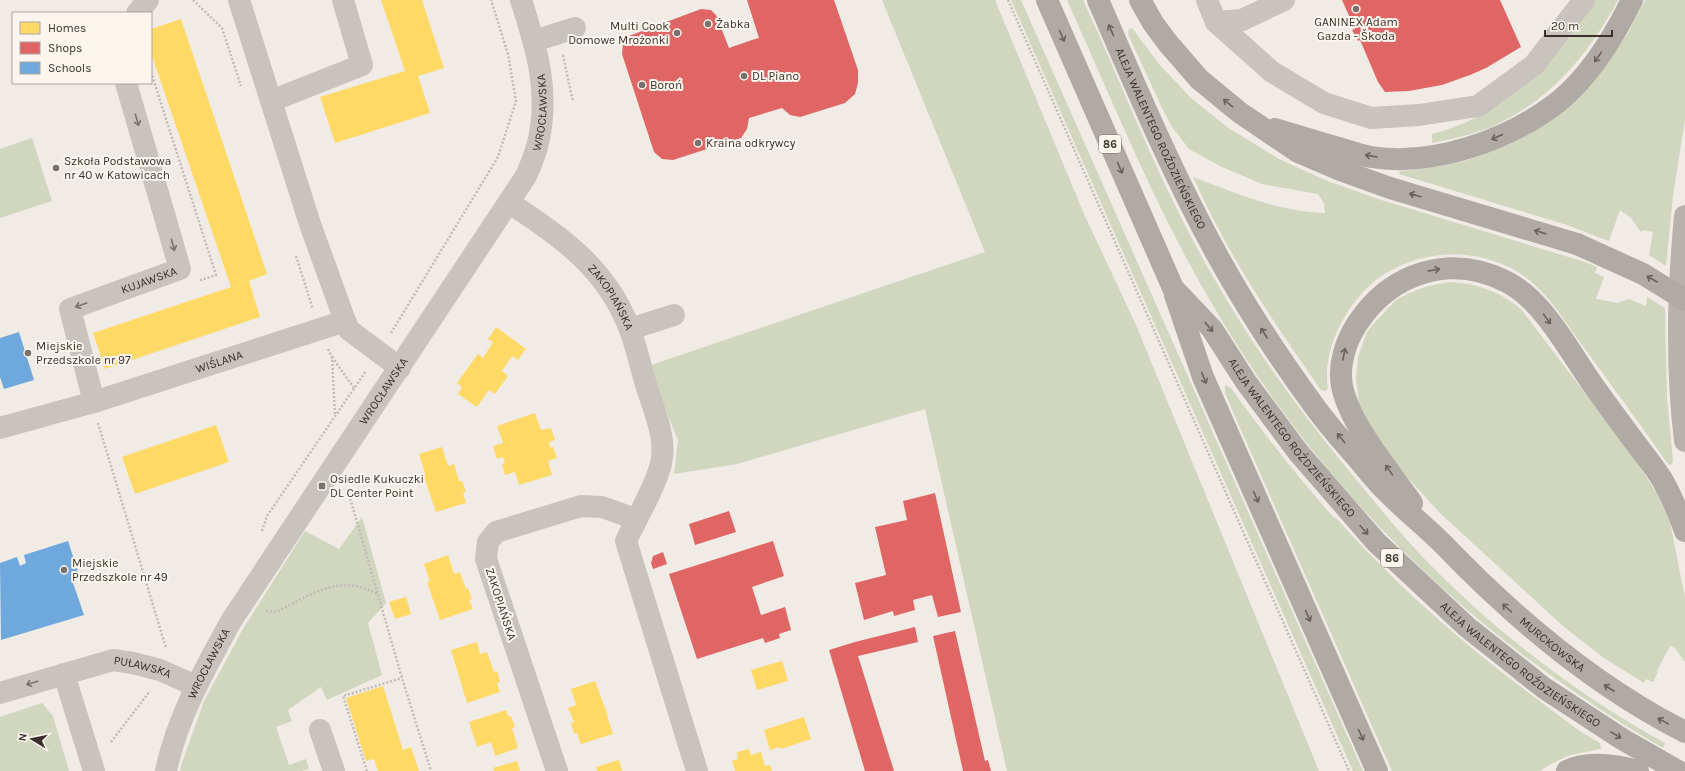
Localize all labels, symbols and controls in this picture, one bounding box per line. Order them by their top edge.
marker: GANINEX Adam Gazda - Škoda [1351,4,1361,14]
legend [12,12,152,84]
scale bar [1545,12,1612,38]
place label: GANINEX Adam Gazda - Škoda [1314,15,1398,43]
place label: Żabka [716,17,750,31]
place label: Multi Cook Domowe Mrożonki [568,19,669,47]
marker: Żabka [703,19,713,29]
text: 20 m [1551,19,1579,33]
text: Homes [48,21,86,35]
one-way arrow [1107,25,1114,37]
marker: Multi Cook Domowe Mrożonki [672,28,682,38]
one-way arrow [1059,29,1066,41]
text: Shops [48,41,82,55]
street label: ALEJA WALENTEGO ROŹDZIEŃSKIEGO [1113,46,1209,232]
one-way arrow [1594,52,1602,63]
text: Schools [48,61,91,75]
place label: DL Piano [752,69,799,83]
marker: DL Piano [739,71,749,81]
street label: WROCŁAWSKA [529,73,550,152]
place label: Boroń [650,78,682,92]
marker: Boroń [637,80,647,90]
one-way arrow [1222,98,1233,107]
one-way arrow [134,114,141,127]
one-way arrow [1492,134,1504,141]
road number: 86 [1099,135,1121,153]
place label: Kraina odkrywcy [706,136,796,150]
marker: Kraina odkrywcy [693,138,703,148]
one-way arrow [1365,152,1378,160]
place label: Szkoła Podstawowa nr 40 w Katowicach [64,154,171,182]
one-way arrow [1117,161,1124,173]
marker: Szkoła Podstawowa nr 40 w Katowicach [51,163,61,173]
one-way arrow [1409,191,1422,198]
one-way arrow [1534,228,1547,235]
one-way arrow [170,239,177,252]
street label: ZAKOPIAŃSKA [585,261,636,332]
street label: KUJAWSKA [119,264,179,297]
one-way arrow [1427,266,1440,274]
one-way arrow [1646,275,1658,283]
one-way arrow [75,301,87,309]
one-way arrow [1543,313,1551,324]
one-way arrow [1204,321,1213,332]
one-way arrow [1260,328,1268,339]
place label: Miejskie Przedszkole nr 97 [36,339,131,367]
street label: WIŚLANA [194,347,245,376]
marker: Miejskie Przedszkole nr 97 [23,348,33,358]
one-way arrow [1341,348,1349,361]
street label: WROCŁAWSKA [356,355,411,427]
street label: ALEJA WALENTEGO ROŹDZIEŃSKIEGO [1225,355,1359,520]
one-way arrow [1200,371,1208,383]
one-way arrow [1336,433,1345,444]
one-way arrow [1385,465,1393,476]
place label: Osiedle Kukuczki DL Center Point [330,472,424,500]
marker: Osiedle Kukuczki DL Center Point [317,481,327,491]
one-way arrow [1253,490,1260,502]
one-way arrow [1360,525,1369,535]
road number: 86 [1381,549,1403,567]
place label: Miejskie Przedszkole nr 49 [72,556,168,584]
marker: Miejskie Przedszkole nr 49 [59,565,69,575]
street label: ZAKOPIAŃSKA [483,566,520,642]
street label: ALEJA WALENTEGO ROŹDZIEŃSKIEGO [1437,599,1604,730]
one-way arrow [1502,603,1512,612]
one-way arrow [1305,609,1313,621]
street label: MURCKOWSKA [1517,614,1588,675]
street label: WROCŁAWSKA [185,626,233,701]
street label: PUŁAWSKA [113,653,174,681]
one-way arrow [26,680,39,687]
one-way arrow [1604,684,1615,692]
one-way arrow [1658,717,1670,724]
north arrow [12,719,52,759]
one-way arrow [1358,728,1365,740]
one-way arrow [1610,731,1621,739]
text: N [16,732,30,742]

